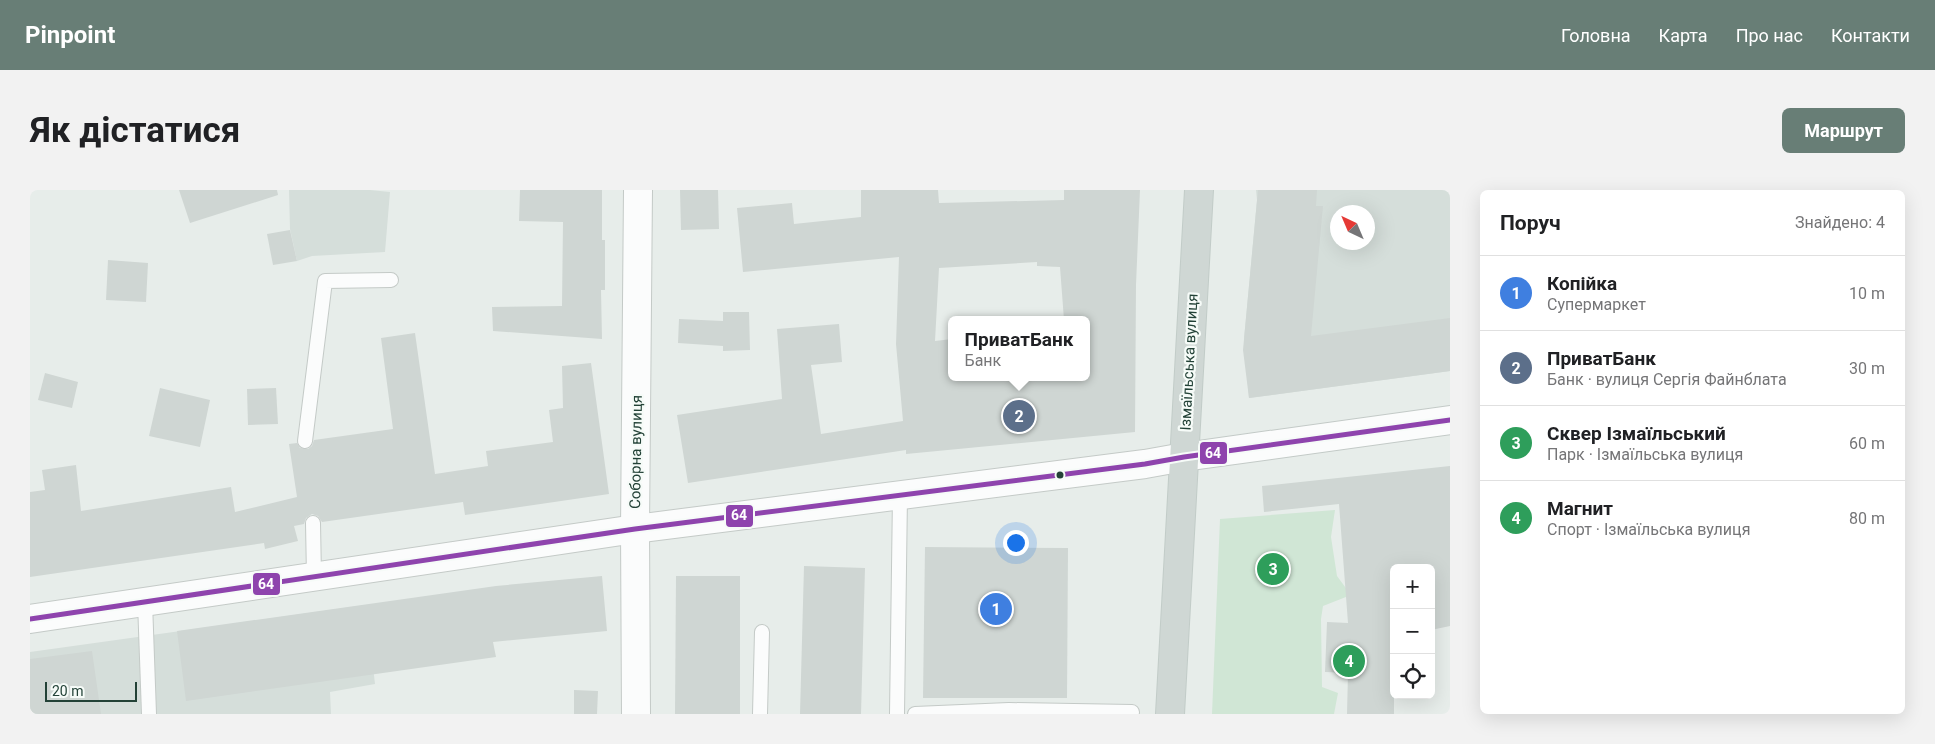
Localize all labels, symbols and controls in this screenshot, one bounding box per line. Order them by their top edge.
text: Pinpoint [25,21,115,49]
text: Головна [1561,25,1631,46]
text: Карта [1659,25,1708,46]
text: Про нас [1736,25,1803,46]
text: Контакти [1831,25,1910,46]
button: Маршрут [1782,108,1905,153]
text: Як дістатися [30,110,240,151]
north arrow [1330,205,1375,250]
text: Поруч [1500,211,1561,235]
text: Знайдено: 4 [1795,213,1885,232]
text: Копійка [1547,272,1617,295]
text: 1 [1511,284,1521,303]
text: 10 m [1849,284,1885,303]
street label: Ізмаїльська вулиця [1176,293,1202,431]
text: Супермаркет [1547,295,1646,314]
popup [948,316,1090,381]
text: ПриватБанк [965,328,1073,351]
text: ПриватБанк [1547,347,1656,370]
text: Банк [965,351,1001,370]
text: 2 [1511,359,1521,378]
text: 30 m [1849,359,1885,378]
text: Банк · вулиця Сергія Файнблата [1547,370,1787,389]
street label: Соборна вулиця [626,395,646,509]
pin: 2 [1003,397,1035,435]
text: Сквер Ізмаїльський [1547,422,1726,445]
text: 3 [1511,434,1521,453]
text: 60 m [1849,434,1885,453]
line badge: 64 [1199,441,1228,465]
text: 64 [1205,445,1221,461]
text: Парк · Ізмаїльська вулиця [1547,445,1743,464]
unlabelled marker [1055,470,1065,480]
text: Магнит [1547,497,1613,520]
line badge: 64 [725,504,754,528]
text: 64 [731,507,747,523]
text: 4 [1511,509,1521,528]
text: 80 m [1849,509,1885,528]
text: Спорт · Ізмаїльська вулиця [1547,520,1750,539]
your location [1003,530,1029,556]
pin: 3 [1257,550,1289,588]
map controls [1390,564,1435,699]
button: + [1390,564,1435,609]
line badge: 64 [252,572,281,596]
text: 64 [258,576,274,592]
pin: 1 [980,590,1012,628]
button: − [1390,609,1435,654]
pin: 4 [1333,642,1365,680]
button: locate [1390,654,1435,699]
scale bar [45,679,138,702]
text: 20 m [52,683,84,699]

